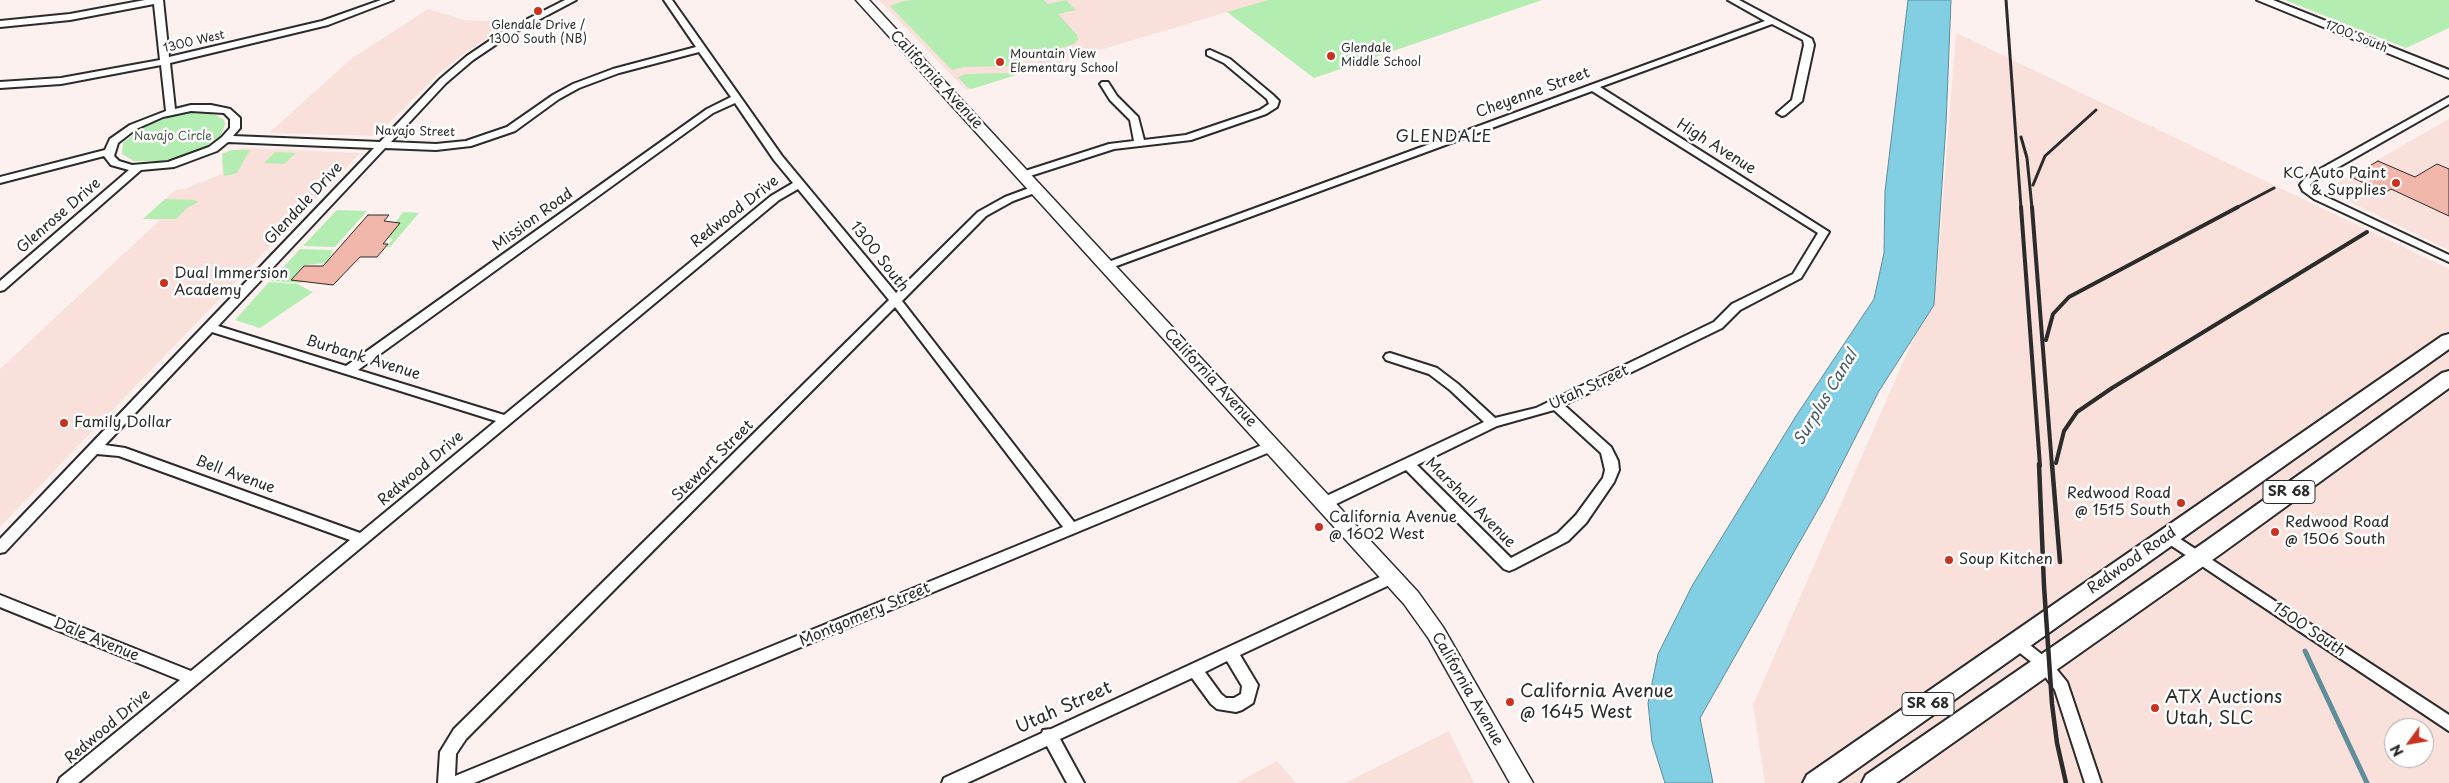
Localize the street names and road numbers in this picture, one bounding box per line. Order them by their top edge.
street label: 1700 South [2323,18,2389,56]
street label: California Avenue [886,27,986,133]
street label: 1300 West [162,28,226,56]
street label: Cheyenne Street [1474,64,1592,122]
street label: High Avenue [1673,116,1759,178]
street label: Navajo Street [375,124,455,140]
street label: Glendale Drive [261,159,347,249]
street label: Redwood Drive [688,172,782,252]
street label: Glenrose Drive [13,175,105,257]
street label: Mission Road [489,185,577,255]
street label: 1300 South [846,218,912,296]
street label: California Avenue [1160,325,1260,431]
street label: Burbank Avenue [304,332,422,384]
street label: Utah Street [1546,362,1632,414]
street label: Stewart Street [669,417,757,505]
street label: Redwood Drive [374,428,468,510]
street label: Bell Avenue [193,452,277,498]
street label: Marshall Avenue [1421,454,1519,552]
road number: SR 68 [2263,481,2315,504]
street label: Redwood Road [2084,524,2180,598]
street label: Montgomery Street [797,579,933,651]
street label: 1500 South [2269,599,2349,661]
street label: Dale Avenue [51,615,141,665]
street label: California Avenue [1427,629,1507,749]
street label: Utah Street [1013,677,1115,739]
street label: Redwood Drive [61,686,155,768]
road number: SR 68 [1902,692,1954,716]

